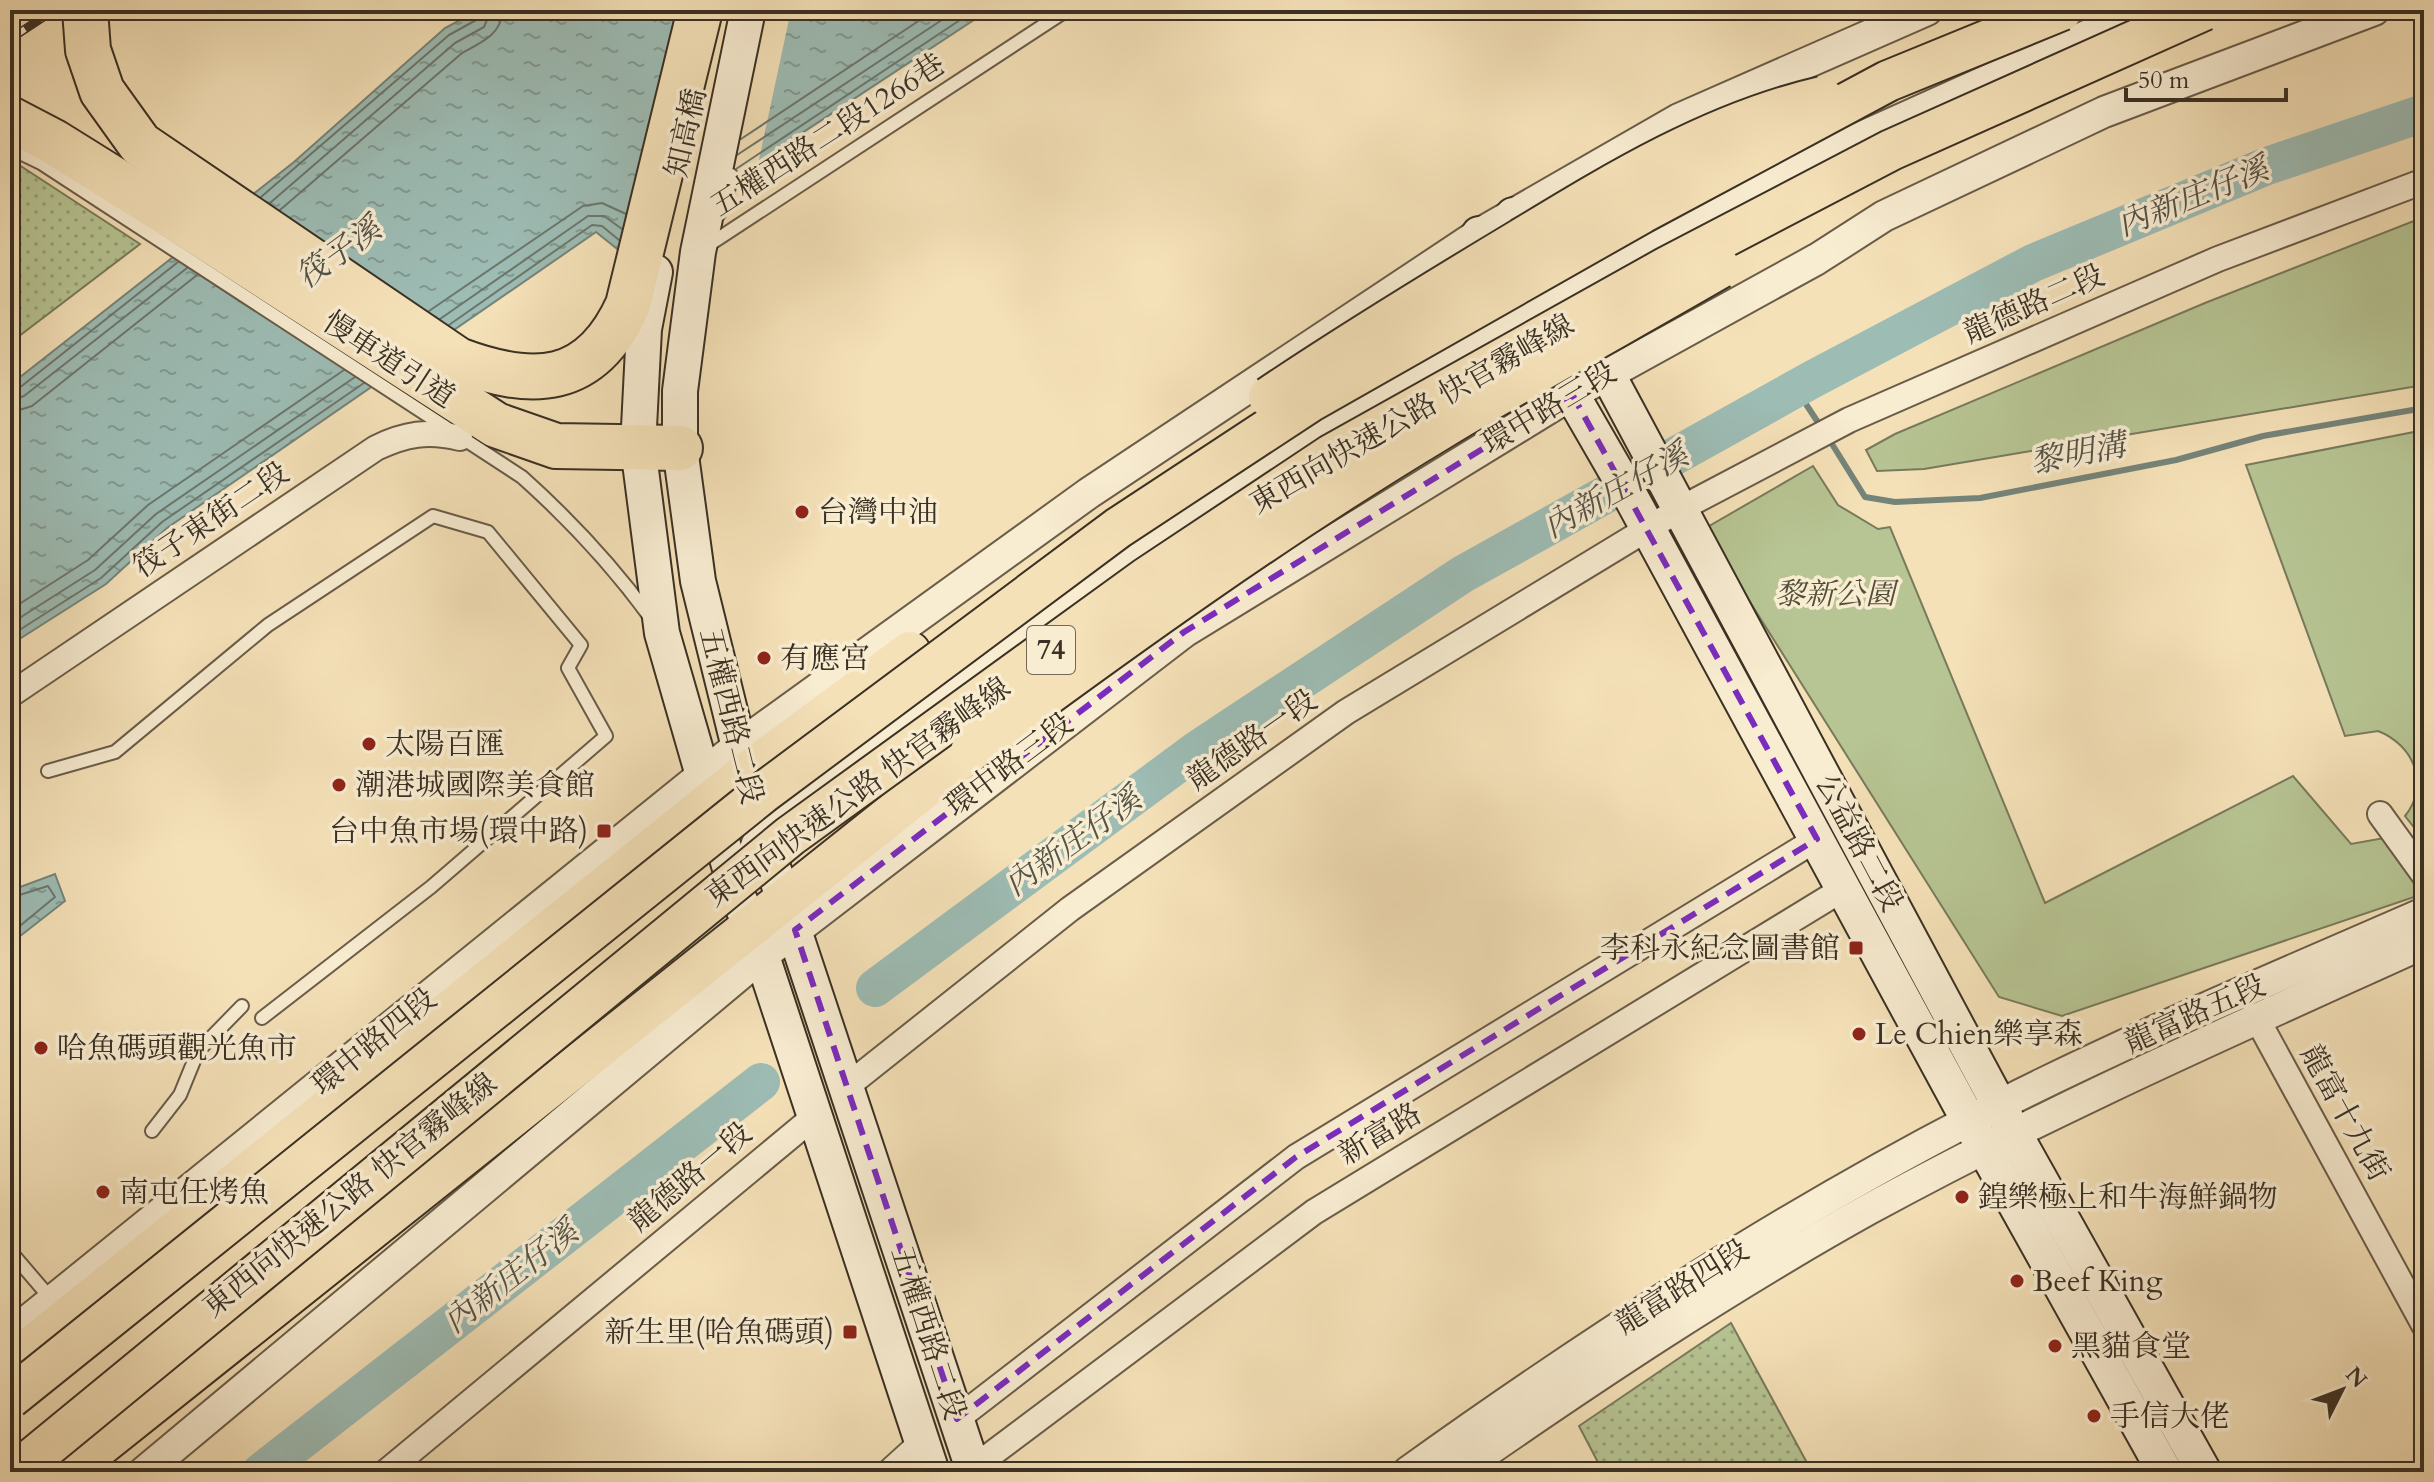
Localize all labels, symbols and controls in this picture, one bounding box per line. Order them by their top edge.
street label: 五權西路二段1266巷 [703,44,953,226]
scale bar [2126,52,2286,102]
text: 50 m [2138,64,2190,97]
street label: 知高橋 [656,85,716,181]
water label: 內新庄仔溪 [2111,146,2278,247]
water label: 筏子溪 [287,205,393,299]
street label: 龍德路二段 [1957,255,2111,353]
street label: 慢車道引道 [315,302,463,418]
street label: 東西向快速公路 快官霧峰線 [1242,304,1582,524]
street label: 環中路三段 [1474,352,1624,464]
water label: 黎明溝 [2027,422,2134,485]
water label: 內新庄仔溪 [1535,432,1699,549]
street label: 筏子東街二段 [125,453,297,587]
place label: 台灣中油 [818,492,938,533]
marker: 台灣中油 [793,503,811,521]
park label: 黎新公園 [1775,574,1899,615]
street label: 五權西路二段 [689,624,773,808]
road number: 74 [1027,626,1075,674]
place label: 有應宮 [780,638,870,679]
marker: 有應宮 [755,649,773,667]
street label: 東西向快速公路 快官霧峰線 [697,667,1019,917]
street label: 龍德路一段 [1179,680,1325,800]
street label: 環中路三段 [937,703,1081,827]
place label: 太陽百匯 [385,724,505,765]
marker: 太陽百匯 [360,735,378,753]
place label: 潮港城國際美食館 [355,765,595,806]
street label: 公益路二段 [1806,767,1912,919]
water label: 內新庄仔溪 [995,775,1153,907]
marker: 潮港城國際美食館 [330,776,348,794]
place label: 台中魚市場(環中路) [329,811,588,852]
marker: 台中魚市場(環中路) [595,822,613,840]
place label: 李科永紀念圖書館 [1600,928,1840,969]
marker: 李科永紀念圖書館 [1847,939,1865,957]
street label: 龍富路五段 [2118,965,2272,1063]
street label: 環中路四段 [303,979,445,1105]
place label: Le Chien樂享森 [1875,1014,2083,1055]
marker: Le Chien樂享森 [1850,1025,1868,1043]
place label: 哈魚碼頭觀光魚市 [57,1028,297,1069]
street label: 龍富十九街 [2291,1037,2399,1189]
marker: 哈魚碼頭觀光魚市 [32,1039,50,1057]
street label: 東西向快速公路 快官霧峰線 [194,1063,506,1327]
street label: 新富路 [1331,1093,1429,1175]
street label: 龍德路一段 [619,1113,761,1241]
place label: 南屯任烤魚 [119,1172,269,1213]
place label: 鍠樂極上和牛海鮮鍋物 [1978,1177,2278,1218]
marker: 南屯任烤魚 [94,1183,112,1201]
marker: 鍠樂極上和牛海鮮鍋物 [1953,1188,1971,1206]
water label: 內新庄仔溪 [434,1209,590,1344]
street label: 龍富路四段 [1608,1230,1756,1344]
street label: 五權西路二段 [881,1241,975,1425]
place label: Beef King [2033,1261,2163,1302]
marker: Beef King [2008,1272,2026,1290]
place label: 新生里(哈魚碼頭) [605,1312,834,1353]
marker: 新生里(哈魚碼頭) [841,1323,859,1341]
place label: 黑貓食堂 [2071,1326,2191,1367]
marker: 黑貓食堂 [2046,1337,2064,1355]
north arrow [2302,1350,2382,1430]
text: N [2339,1360,2374,1394]
place label: 手信大佬 [2110,1396,2230,1437]
marker: 手信大佬 [2085,1407,2103,1425]

